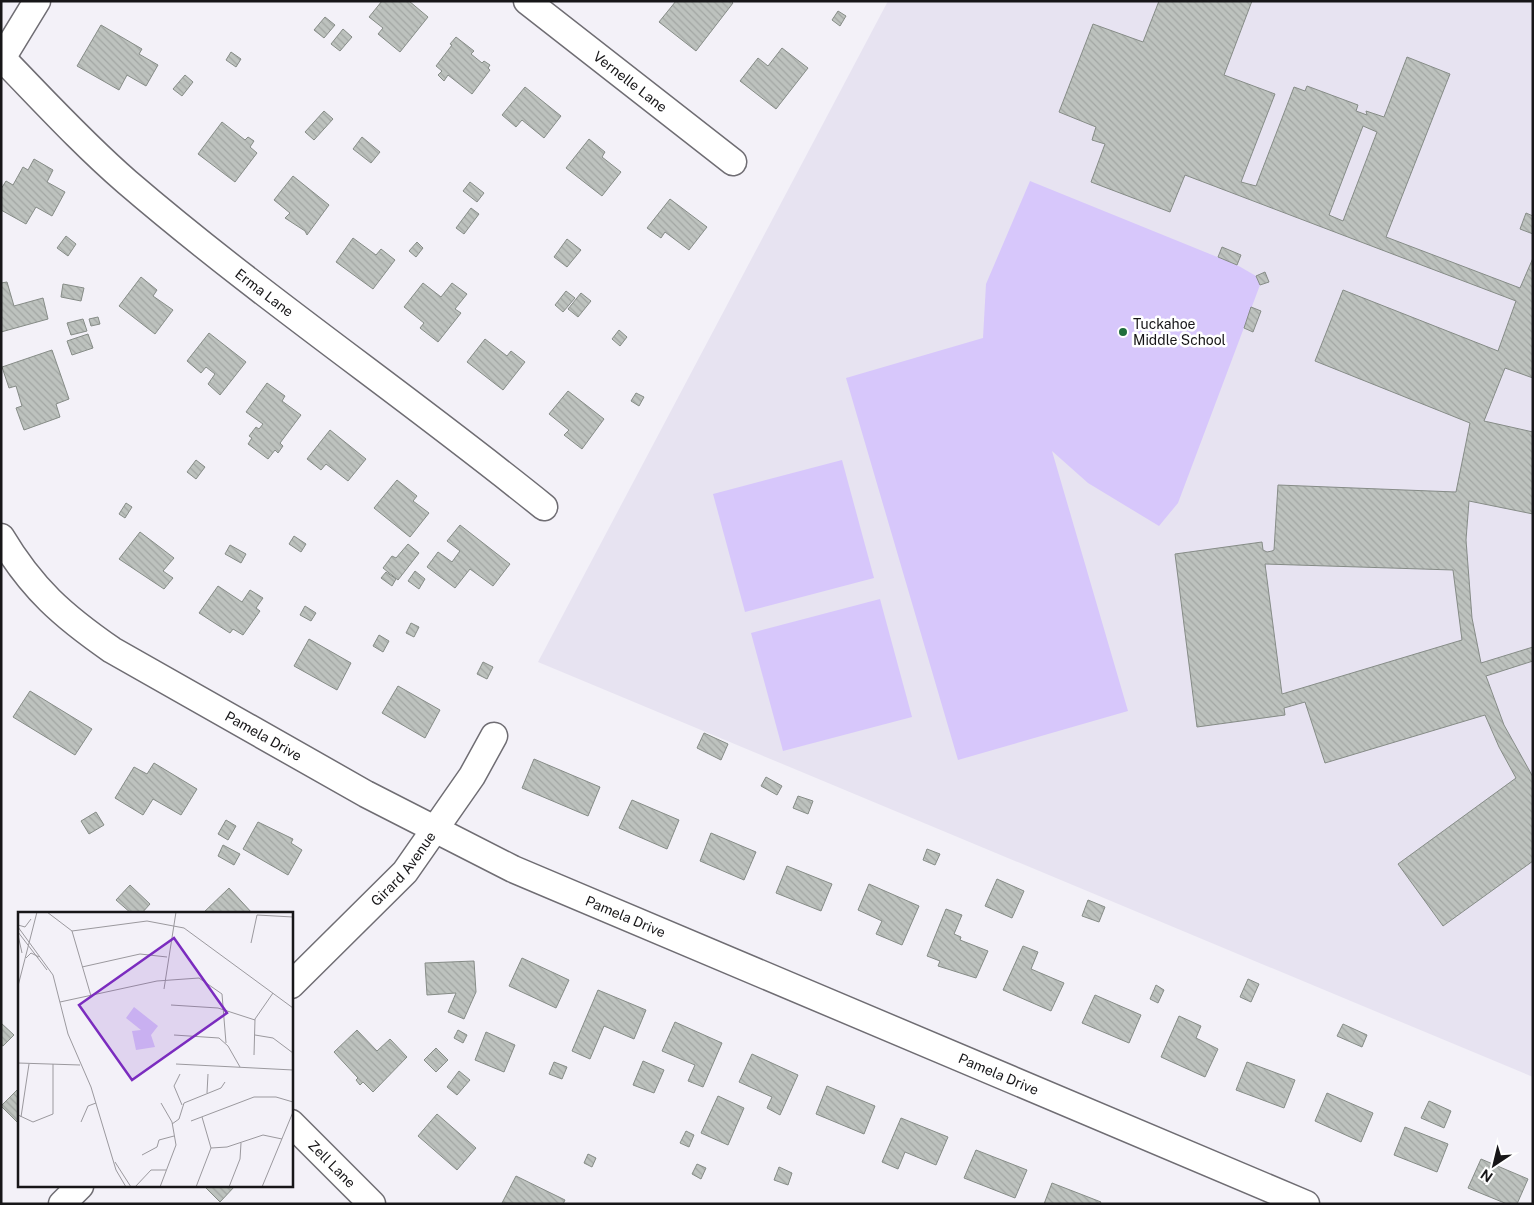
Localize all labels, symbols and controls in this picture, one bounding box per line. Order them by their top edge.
street label: Vernelle Lane [590,48,670,115]
street label: Erma Lane [232,265,297,320]
place label: Tuckahoe Middle School [1133,316,1226,348]
marker: Tuckahoe Middle School [1117,326,1129,338]
street label: Pamela Drive [222,708,305,764]
street label: Girard Avenue [368,828,439,909]
street label: Pamela Drive [583,893,668,941]
inset map [18,912,292,1188]
street label: Pamela Drive [956,1050,1041,1098]
street label: Zell Lane [305,1137,359,1191]
north arrow [1469,1140,1519,1190]
text: N [1477,1166,1496,1185]

